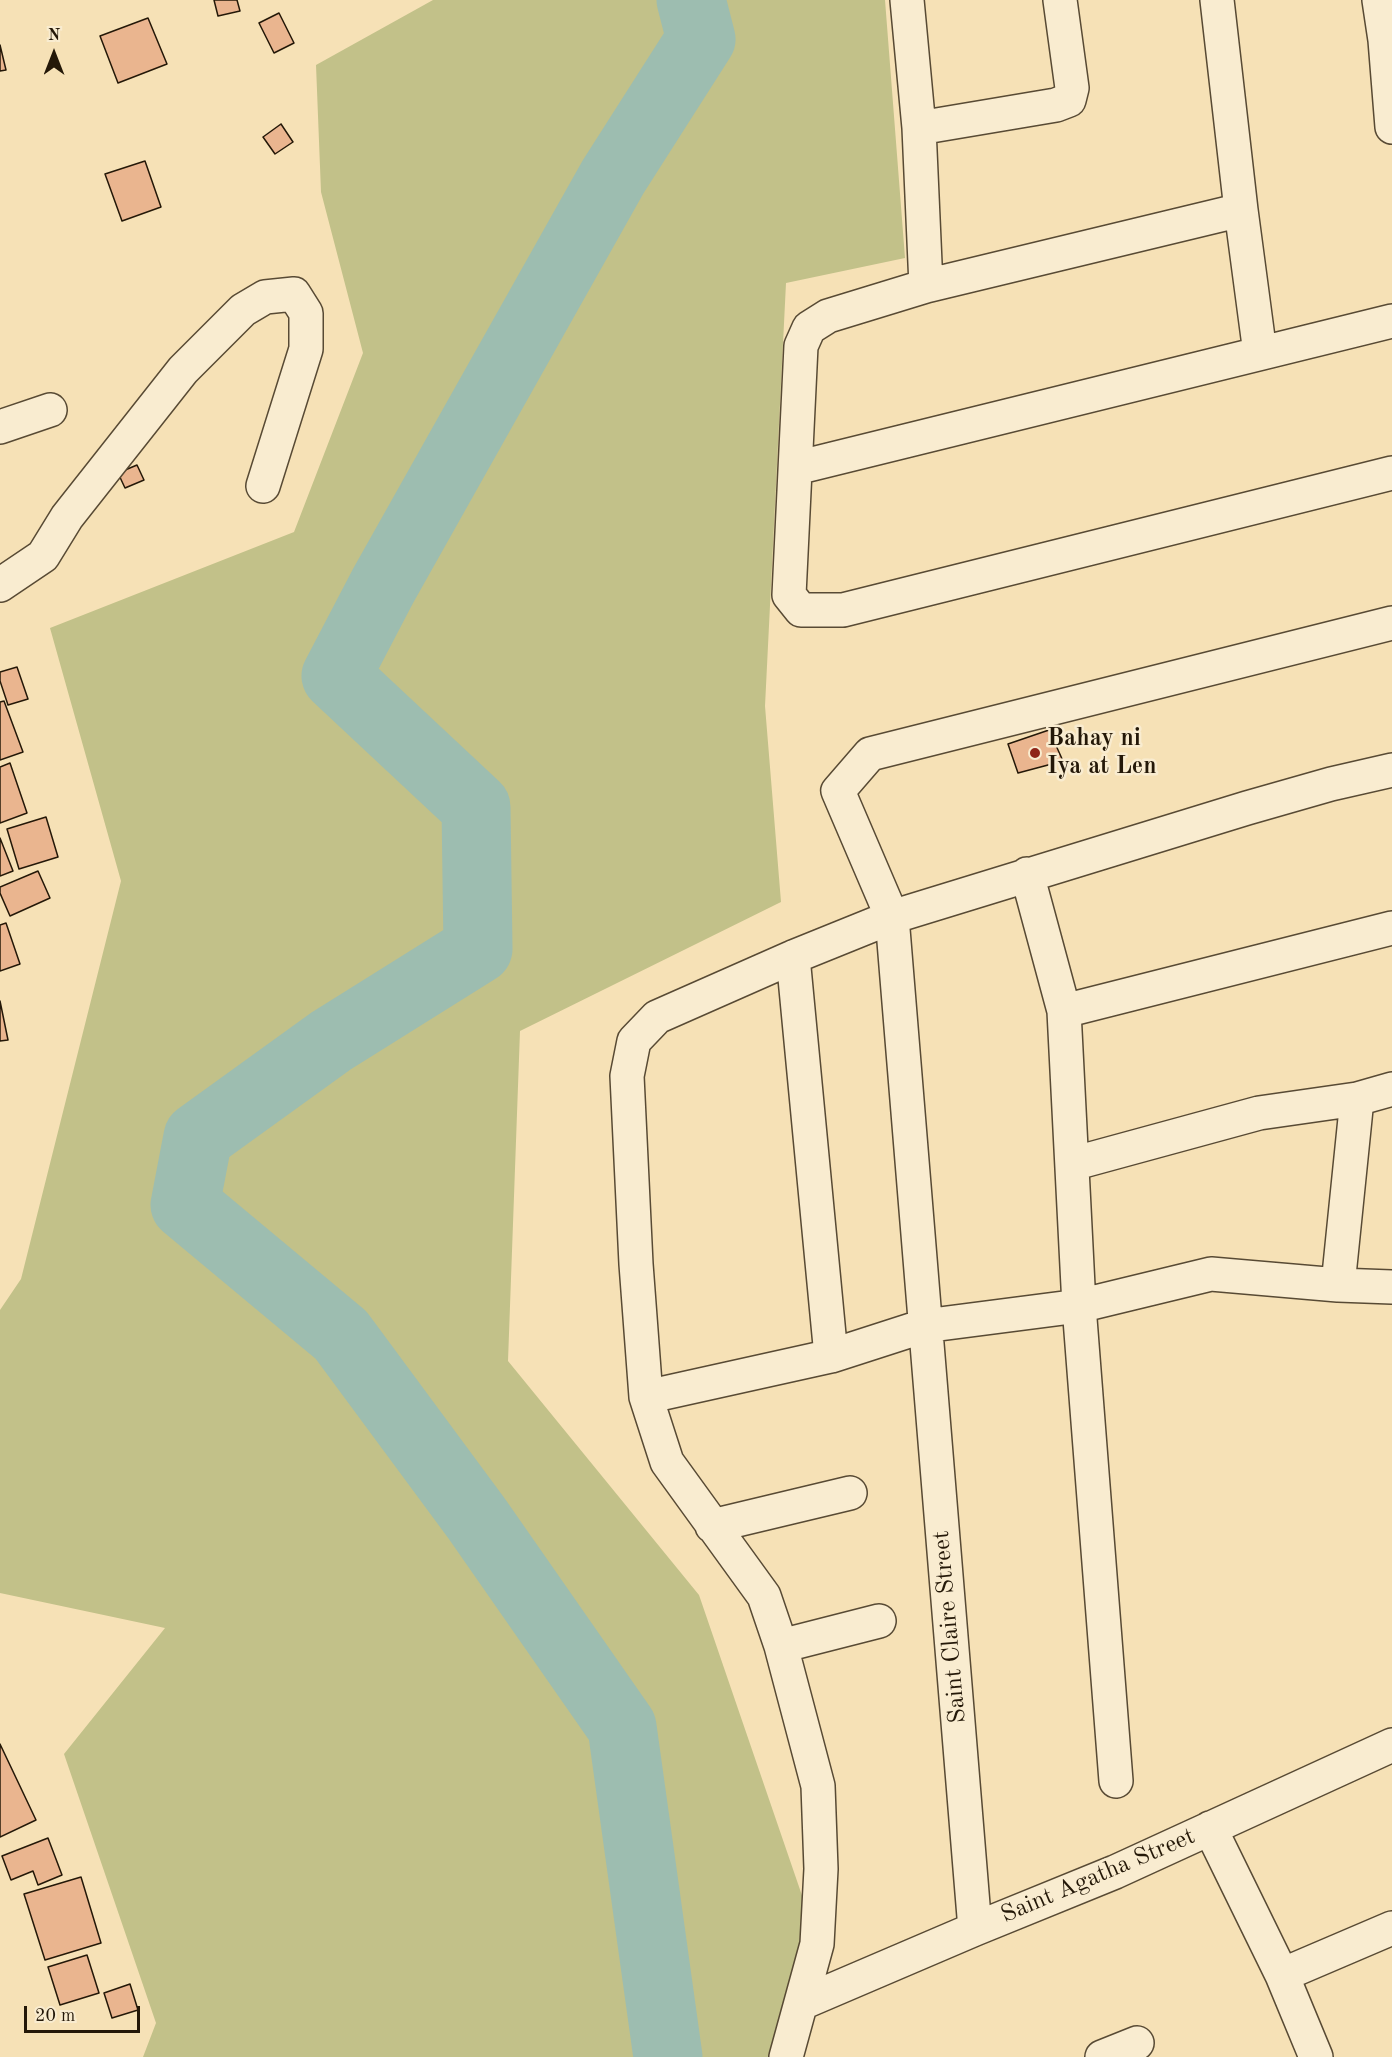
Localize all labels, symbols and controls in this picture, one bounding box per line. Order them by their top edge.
north arrow [24,24,84,84]
text: N [48,28,60,44]
place label: Bahay ni Iya at Len [1047,725,1157,781]
marker: Bahay ni Iya at Len [1028,746,1042,760]
street label: Saint Claire Street [927,1529,973,1725]
street label: Saint Agatha Street [997,1822,1199,1930]
scale bar [27,1994,142,2032]
text: 20 m [35,2007,75,2025]

